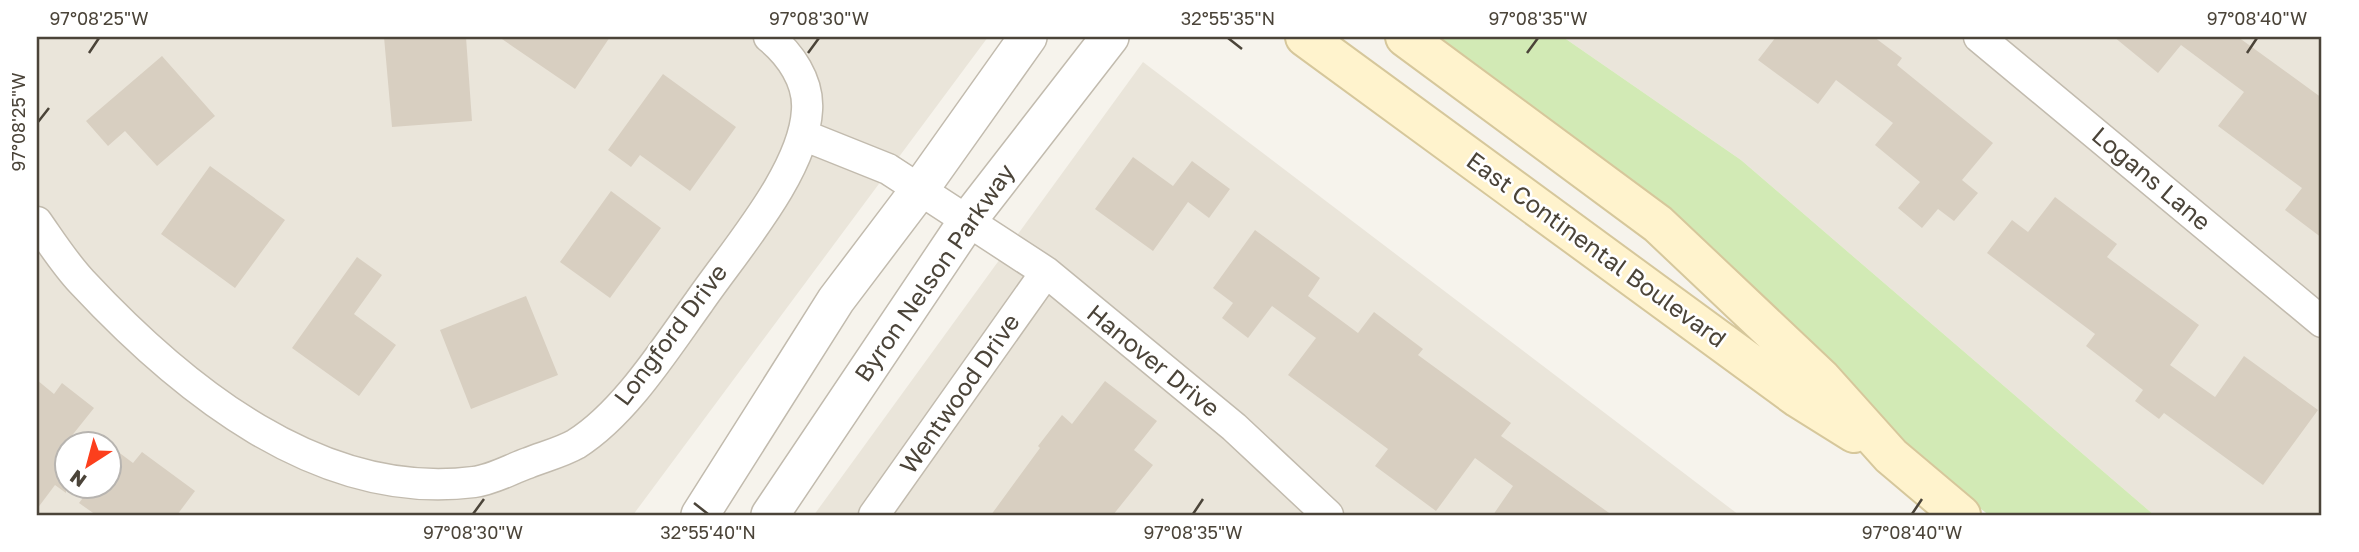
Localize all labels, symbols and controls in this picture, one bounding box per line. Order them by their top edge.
text: 97°08'25"W [49,7,149,29]
text: 97°08'30"W [769,7,869,29]
text: 32°55'35"N [1181,7,1275,29]
text: 97°08'35"W [1488,7,1588,29]
text: 97°08'40"W [2207,7,2307,29]
text: 97°08'25"W [7,72,29,172]
street label: Logans Lane [2087,120,2217,236]
street label: East Continental Boulevard [1461,145,1732,353]
street label: Byron Nelson Parkway [848,158,1020,387]
street label: Longford Drive [607,258,732,411]
street label: Hanover Drive [1082,298,1226,422]
street label: Wentwood Drive [893,308,1025,479]
north arrow [52,430,122,500]
text: N [65,466,90,493]
text: 97°08'30"W [423,521,523,543]
text: 32°55'40"N [660,521,756,543]
text: 97°08'35"W [1143,521,1243,543]
text: 97°08'40"W [1862,521,1962,543]

